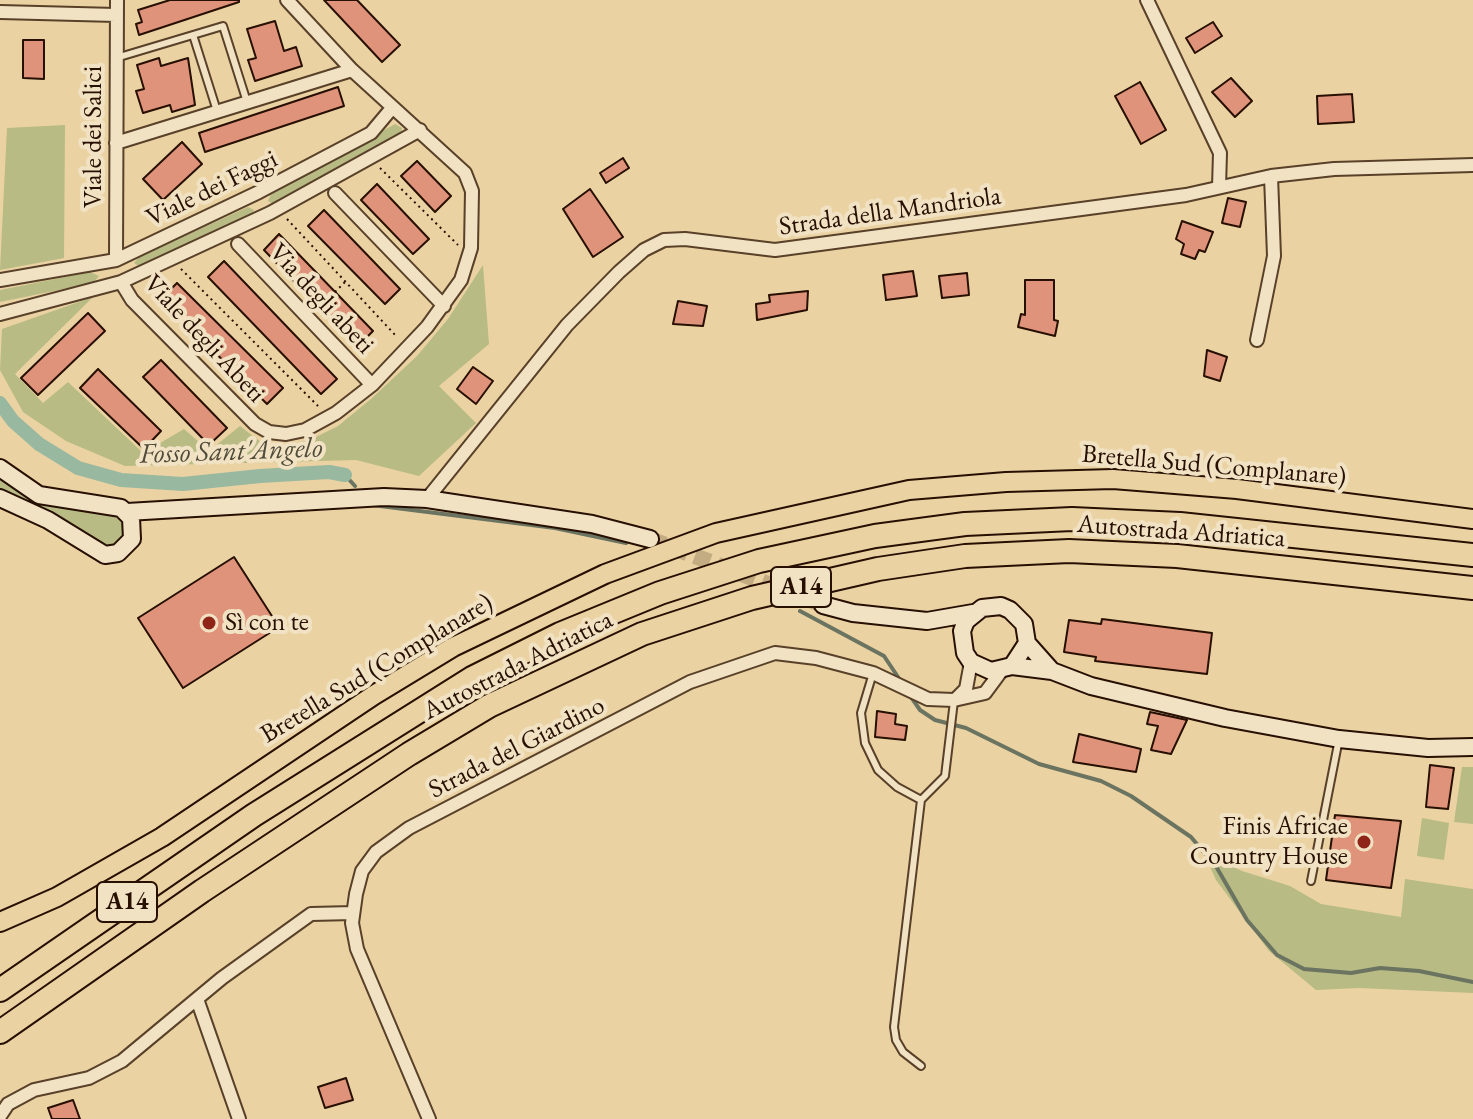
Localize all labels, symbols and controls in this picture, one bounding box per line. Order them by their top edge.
street label: Viale dei Salici [78,66,110,208]
street label: Viale dei Faggi [141,144,283,234]
street label: Strada della Mandriola [777,181,1003,243]
street label: Via degli abeti [262,237,380,361]
street label: Viale degli Abeti [137,268,271,410]
water label: Fosso Sant'Angelo [139,432,323,472]
street label: Bretella Sud (Complanare) [1081,439,1347,493]
street label: Autostrada Adriatica [1076,509,1286,555]
road number: A14 [771,567,831,607]
street label: Bretella Sud (Complanare) [255,587,499,751]
street label: Autostrada Adriatica [418,605,618,727]
place label: Sì con te [225,607,309,639]
marker: Sì con te [200,614,218,632]
street label: Strada del Giardino [424,690,610,806]
place label: Finis Africae Country House [1190,811,1348,872]
marker: Finis Africae Country House [1355,833,1373,851]
road number: A14 [97,882,157,922]

